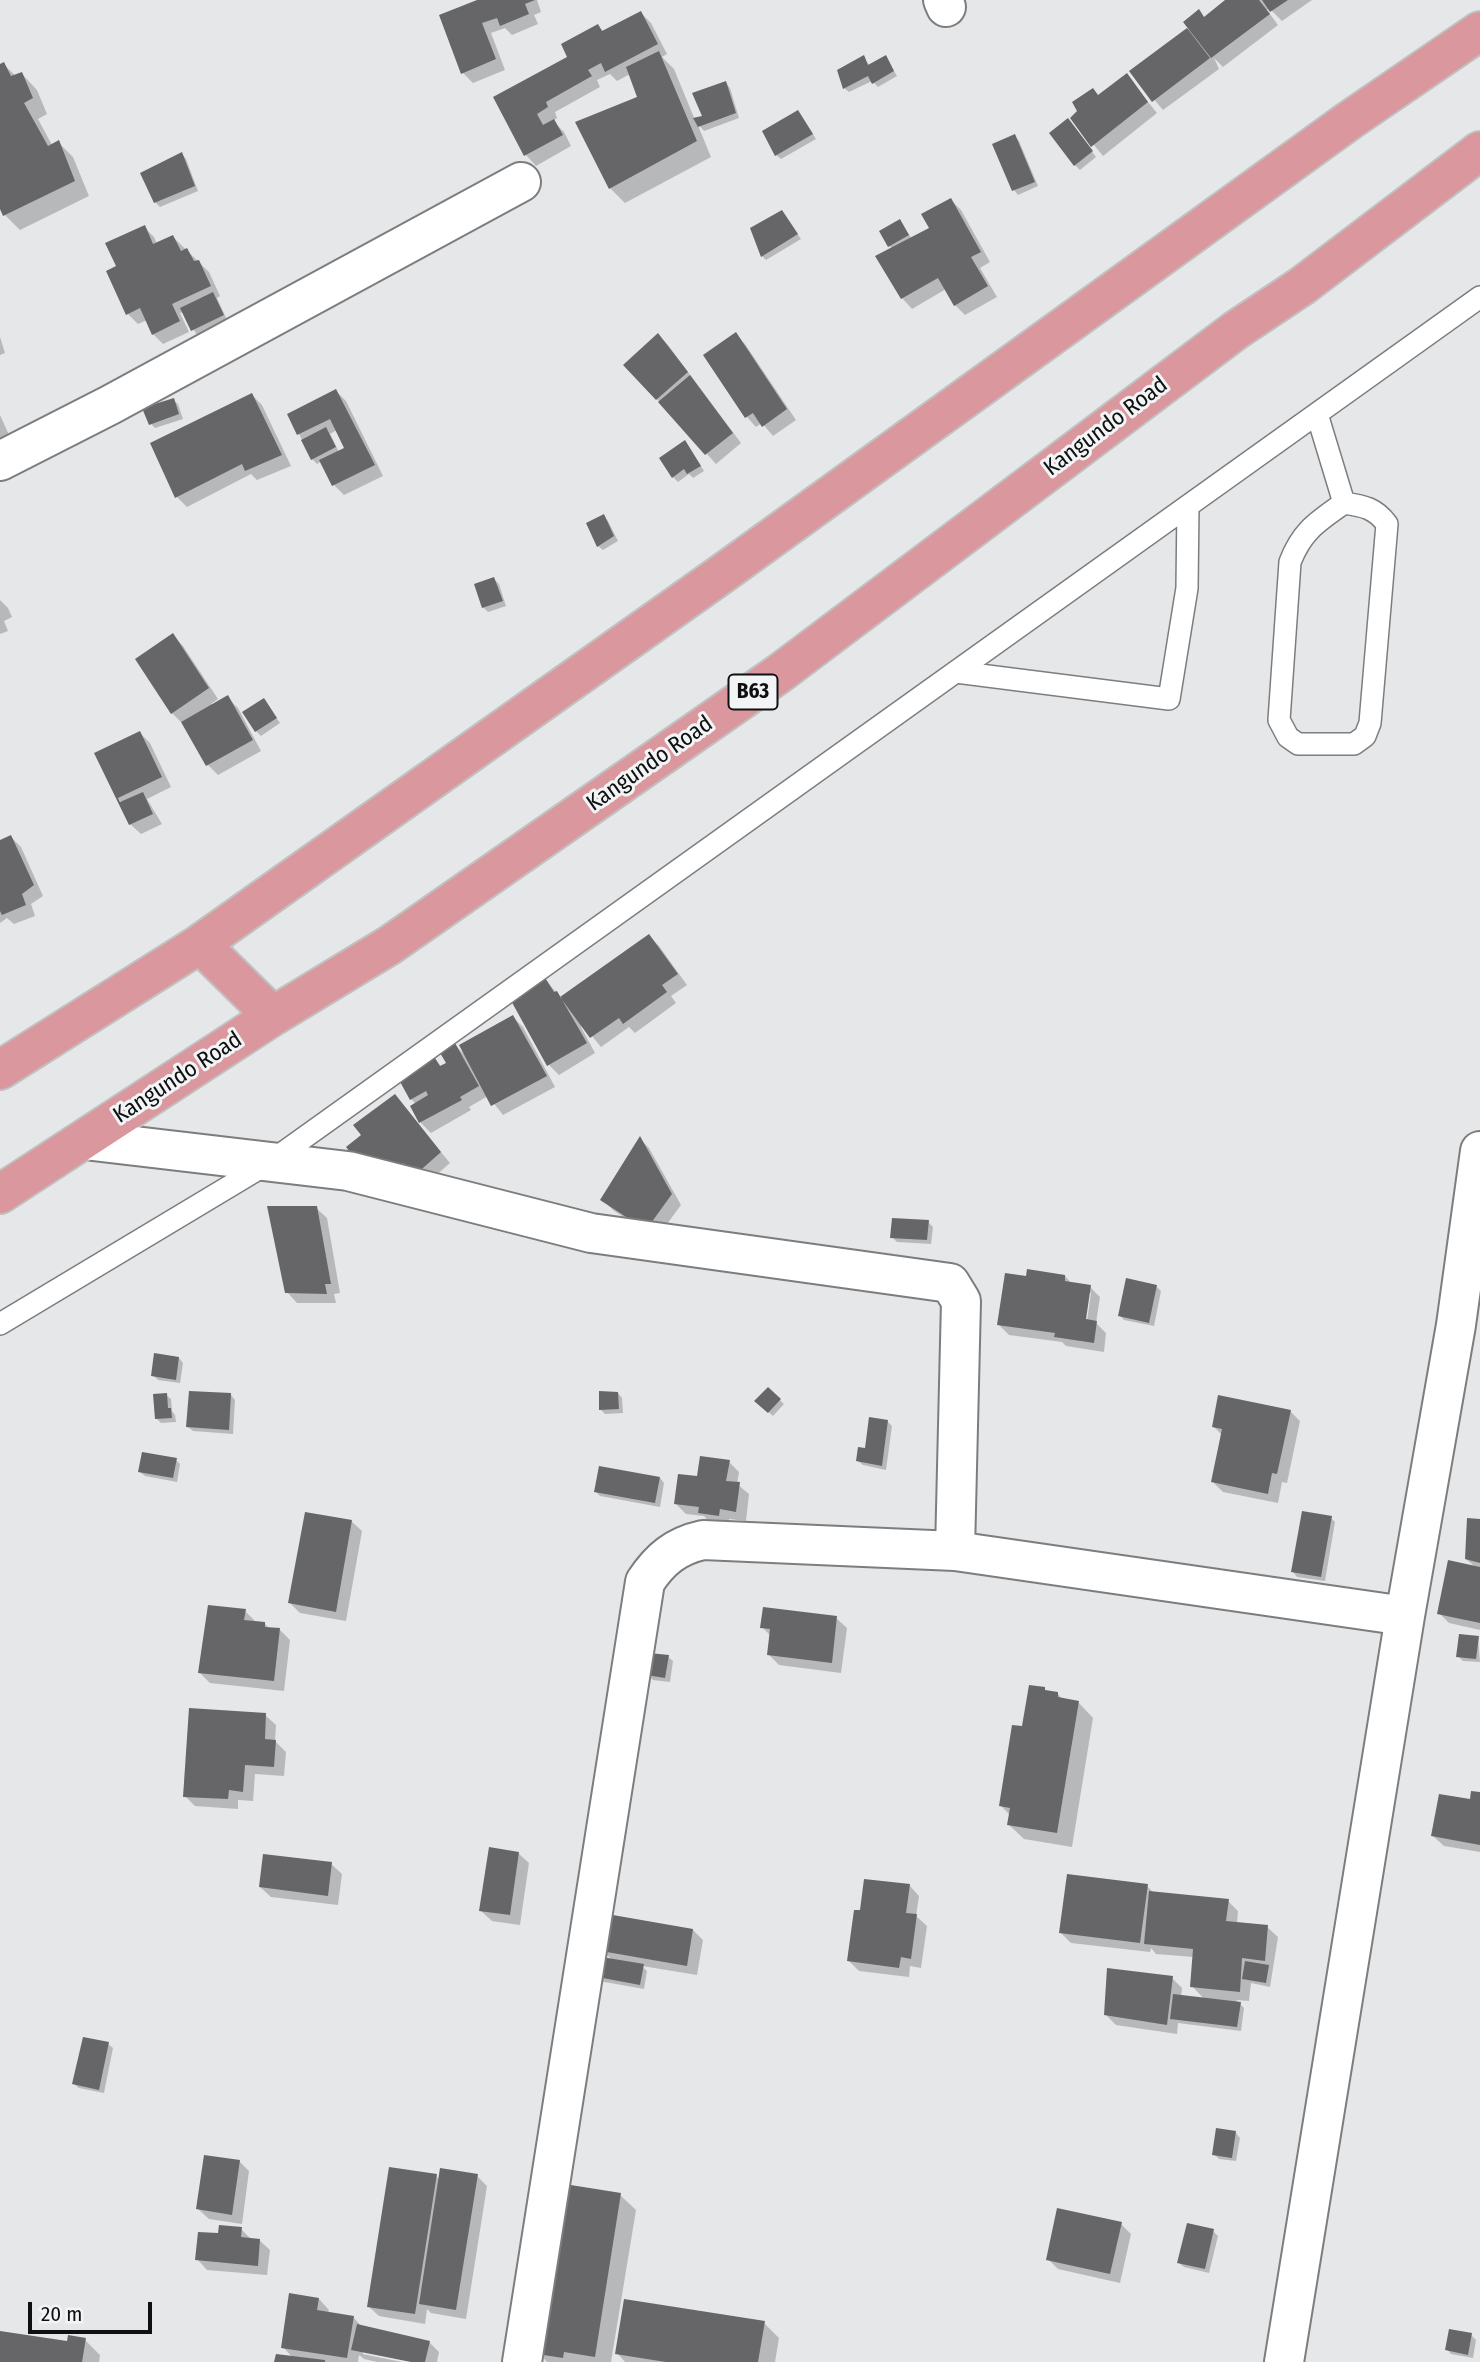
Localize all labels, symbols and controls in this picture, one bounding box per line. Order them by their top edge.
street label: Kangundo Road [1039,372,1173,482]
road number: B63 [728,674,778,710]
street label: Kangundo Road [582,710,718,818]
street label: Kangundo Road [109,1026,247,1130]
scale bar [32,2288,156,2332]
text: 20 m [41,2301,82,2327]

